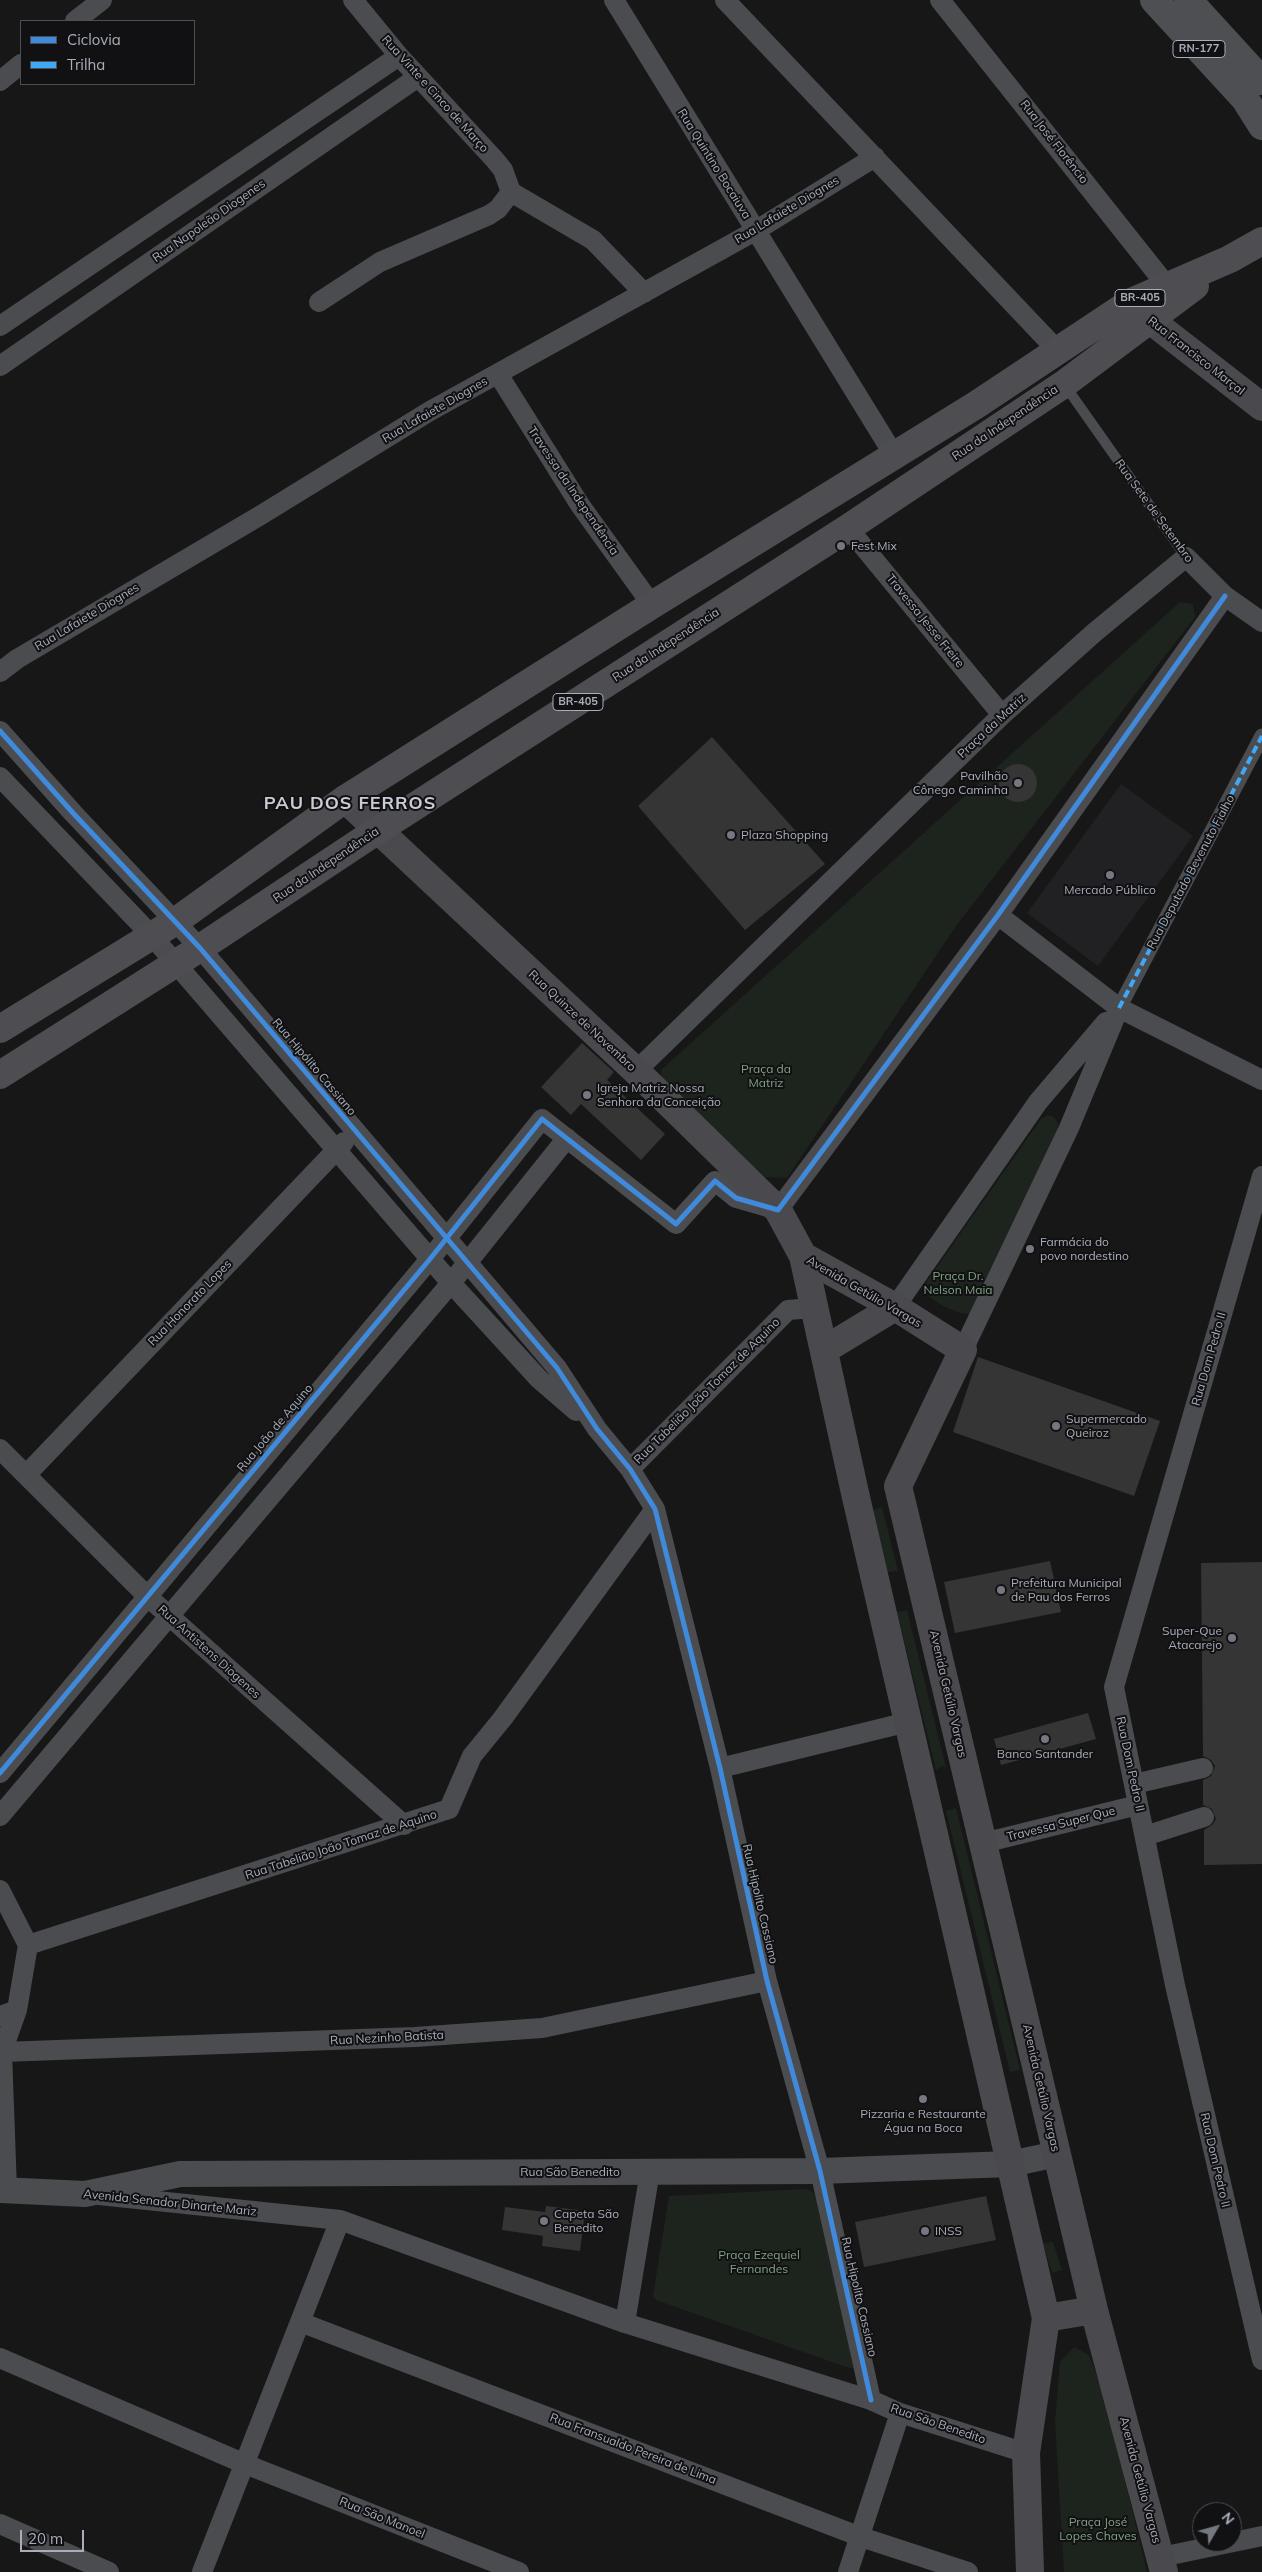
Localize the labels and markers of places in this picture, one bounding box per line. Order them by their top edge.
place label: Fest Mix [851,539,897,553]
marker: Fest Mix [835,540,847,552]
place label: Pavilhão Cônego Caminha [913,769,1008,797]
marker: Pavilhão Cônego Caminha [1012,777,1024,789]
place label: Plaza Shopping [741,828,828,842]
marker: Plaza Shopping [725,829,737,841]
marker: Mercado Público [1104,869,1116,881]
place label: Mercado Público [1064,883,1156,897]
place label: Igreja Matriz Nossa Senhora da Conceição [597,1081,721,1109]
marker: Igreja Matriz Nossa Senhora da Conceição [581,1089,593,1101]
place label: Farmácia do povo nordestino [1040,1235,1129,1263]
marker: Farmácia do povo nordestino [1024,1243,1036,1255]
place label: Supermercado Queiroz [1066,1412,1147,1440]
marker: Supermercado Queiroz [1050,1420,1062,1432]
place label: Prefeitura Municipal de Pau dos Ferros [1011,1576,1122,1604]
marker: Prefeitura Municipal de Pau dos Ferros [995,1584,1007,1596]
place label: Super-Que Atacarejo [1162,1624,1222,1652]
marker: Super-Que Atacarejo [1226,1632,1238,1644]
marker: Banco Santander [1039,1733,1051,1745]
place label: Banco Santander [997,1747,1093,1761]
marker: Pizzaria e Restaurante Água na Boca [917,2093,929,2105]
place label: Pizzaria e Restaurante Água na Boca [860,2107,986,2135]
place label: Capeta São Benedito [554,2207,619,2235]
marker: Capeta São Benedito [538,2215,550,2227]
place label: INSS [935,2224,962,2238]
marker: INSS [919,2225,931,2237]

